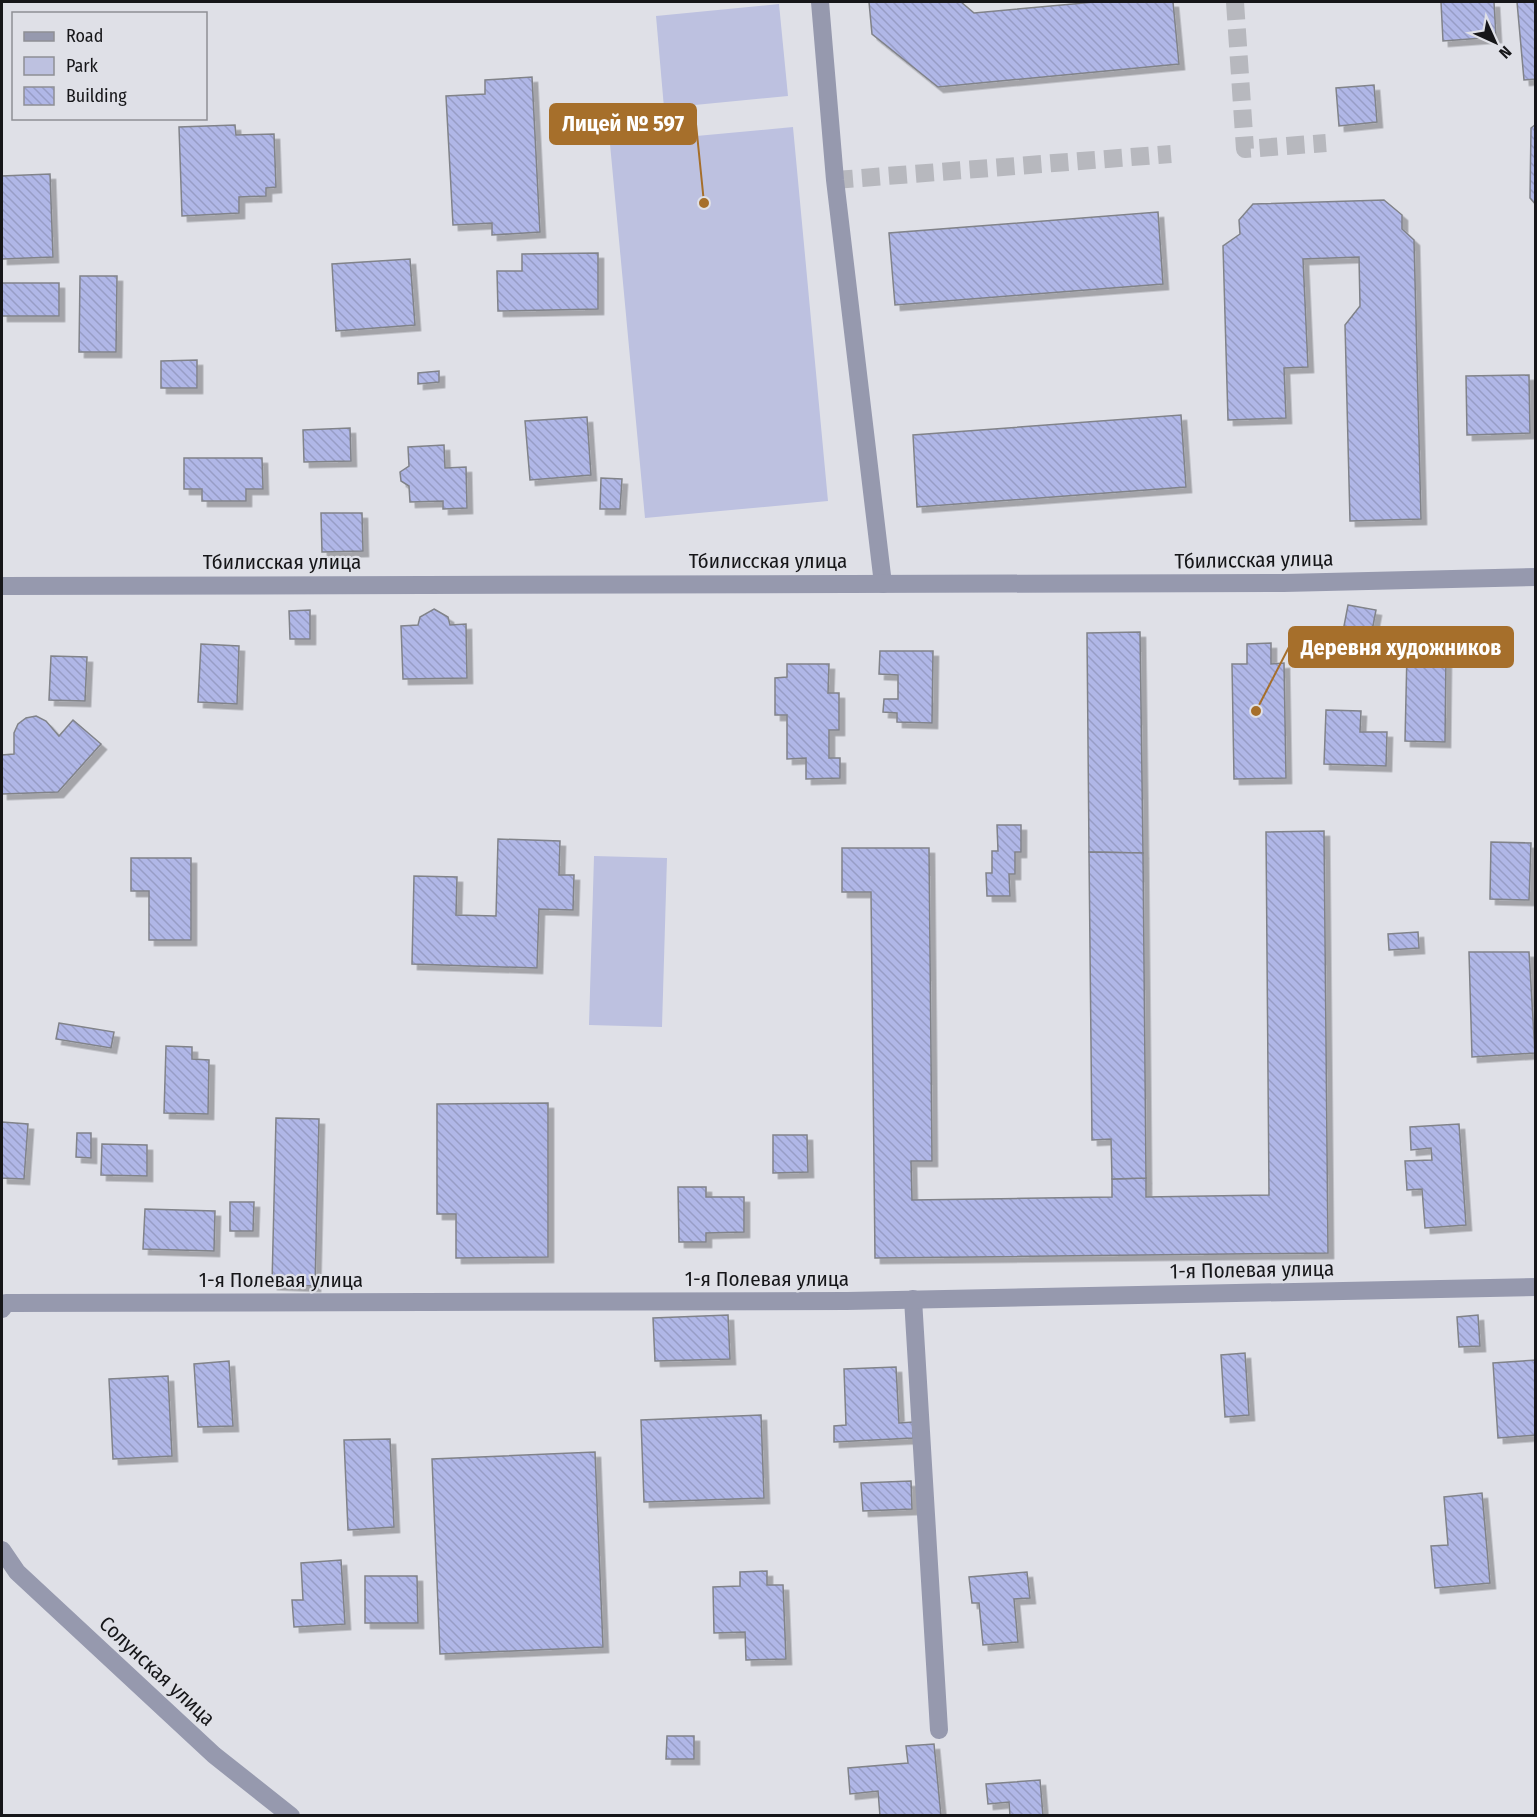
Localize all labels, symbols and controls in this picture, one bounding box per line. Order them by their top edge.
legend [12,12,207,120]
north arrow [1465,12,1525,72]
text: Road [66,25,103,47]
text: N [1495,42,1515,62]
text: Park [66,55,99,77]
text: Building [66,85,127,107]
callout: Лицей № 597 [550,104,696,144]
text: Лицей № 597 [562,110,685,137]
street label: Тбилисская улица [1174,546,1334,574]
street label: Тбилисская улица [689,548,847,574]
street label: Тбилисская улица [203,549,361,575]
callout: Деревня художников [1289,627,1513,667]
text: Деревня художников [1300,634,1501,661]
street label: 1-я Полевая улица [1170,1256,1334,1284]
street label: 1-я Полевая улица [685,1266,849,1292]
street label: 1-я Полевая улица [199,1267,363,1293]
street label: Солунская улица [94,1611,220,1731]

